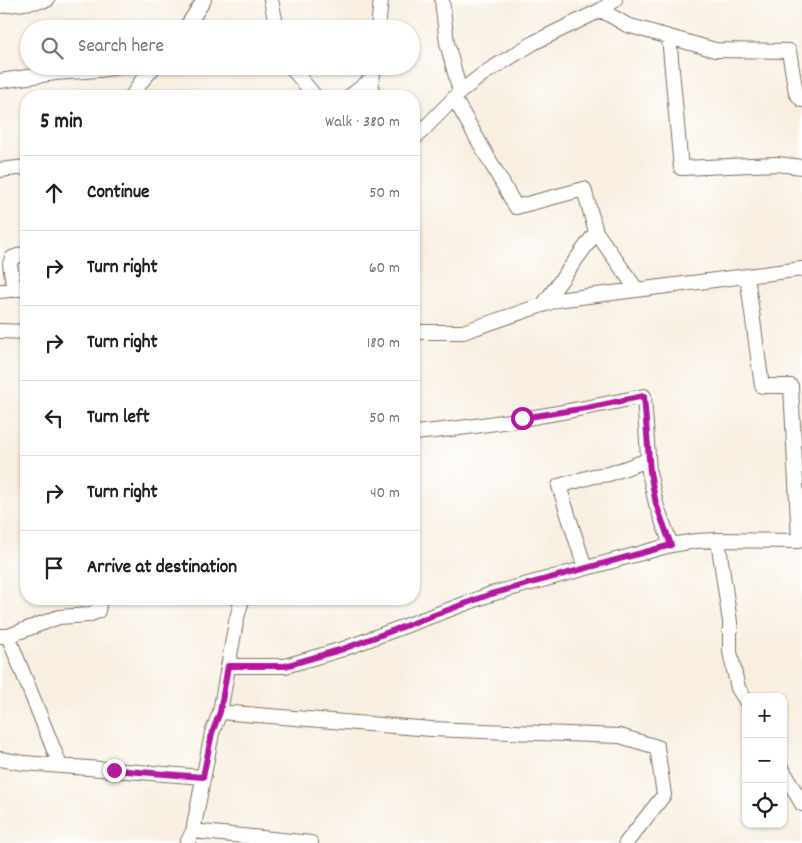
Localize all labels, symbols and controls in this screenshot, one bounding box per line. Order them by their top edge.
search box [20,20,420,75]
icon: search [38,34,66,62]
text: Search here [78,34,164,61]
text: 5 min [40,108,83,138]
text: Walk · 380 m [325,111,400,134]
icon: ahead [40,179,68,207]
text: Continue [87,180,149,207]
text: 50 m [369,182,400,205]
icon: right [40,254,68,282]
text: Turn right [87,255,158,282]
text: 60 m [369,257,400,280]
icon: right [40,329,68,357]
text: Turn right [87,330,158,357]
text: 180 m [367,332,400,355]
icon: left [40,404,68,432]
text: Turn left [87,405,150,432]
text: 50 m [369,407,400,430]
route start [511,407,534,430]
icon: right [40,479,68,507]
text: Turn right [87,480,158,507]
text: 40 m [370,482,400,505]
icon: arrive [40,554,68,582]
text: Arrive at destination [87,555,237,582]
map controls [742,693,787,828]
button: + [742,693,787,738]
button: − [742,738,787,783]
route end [103,759,126,782]
button: locate [742,783,787,828]

